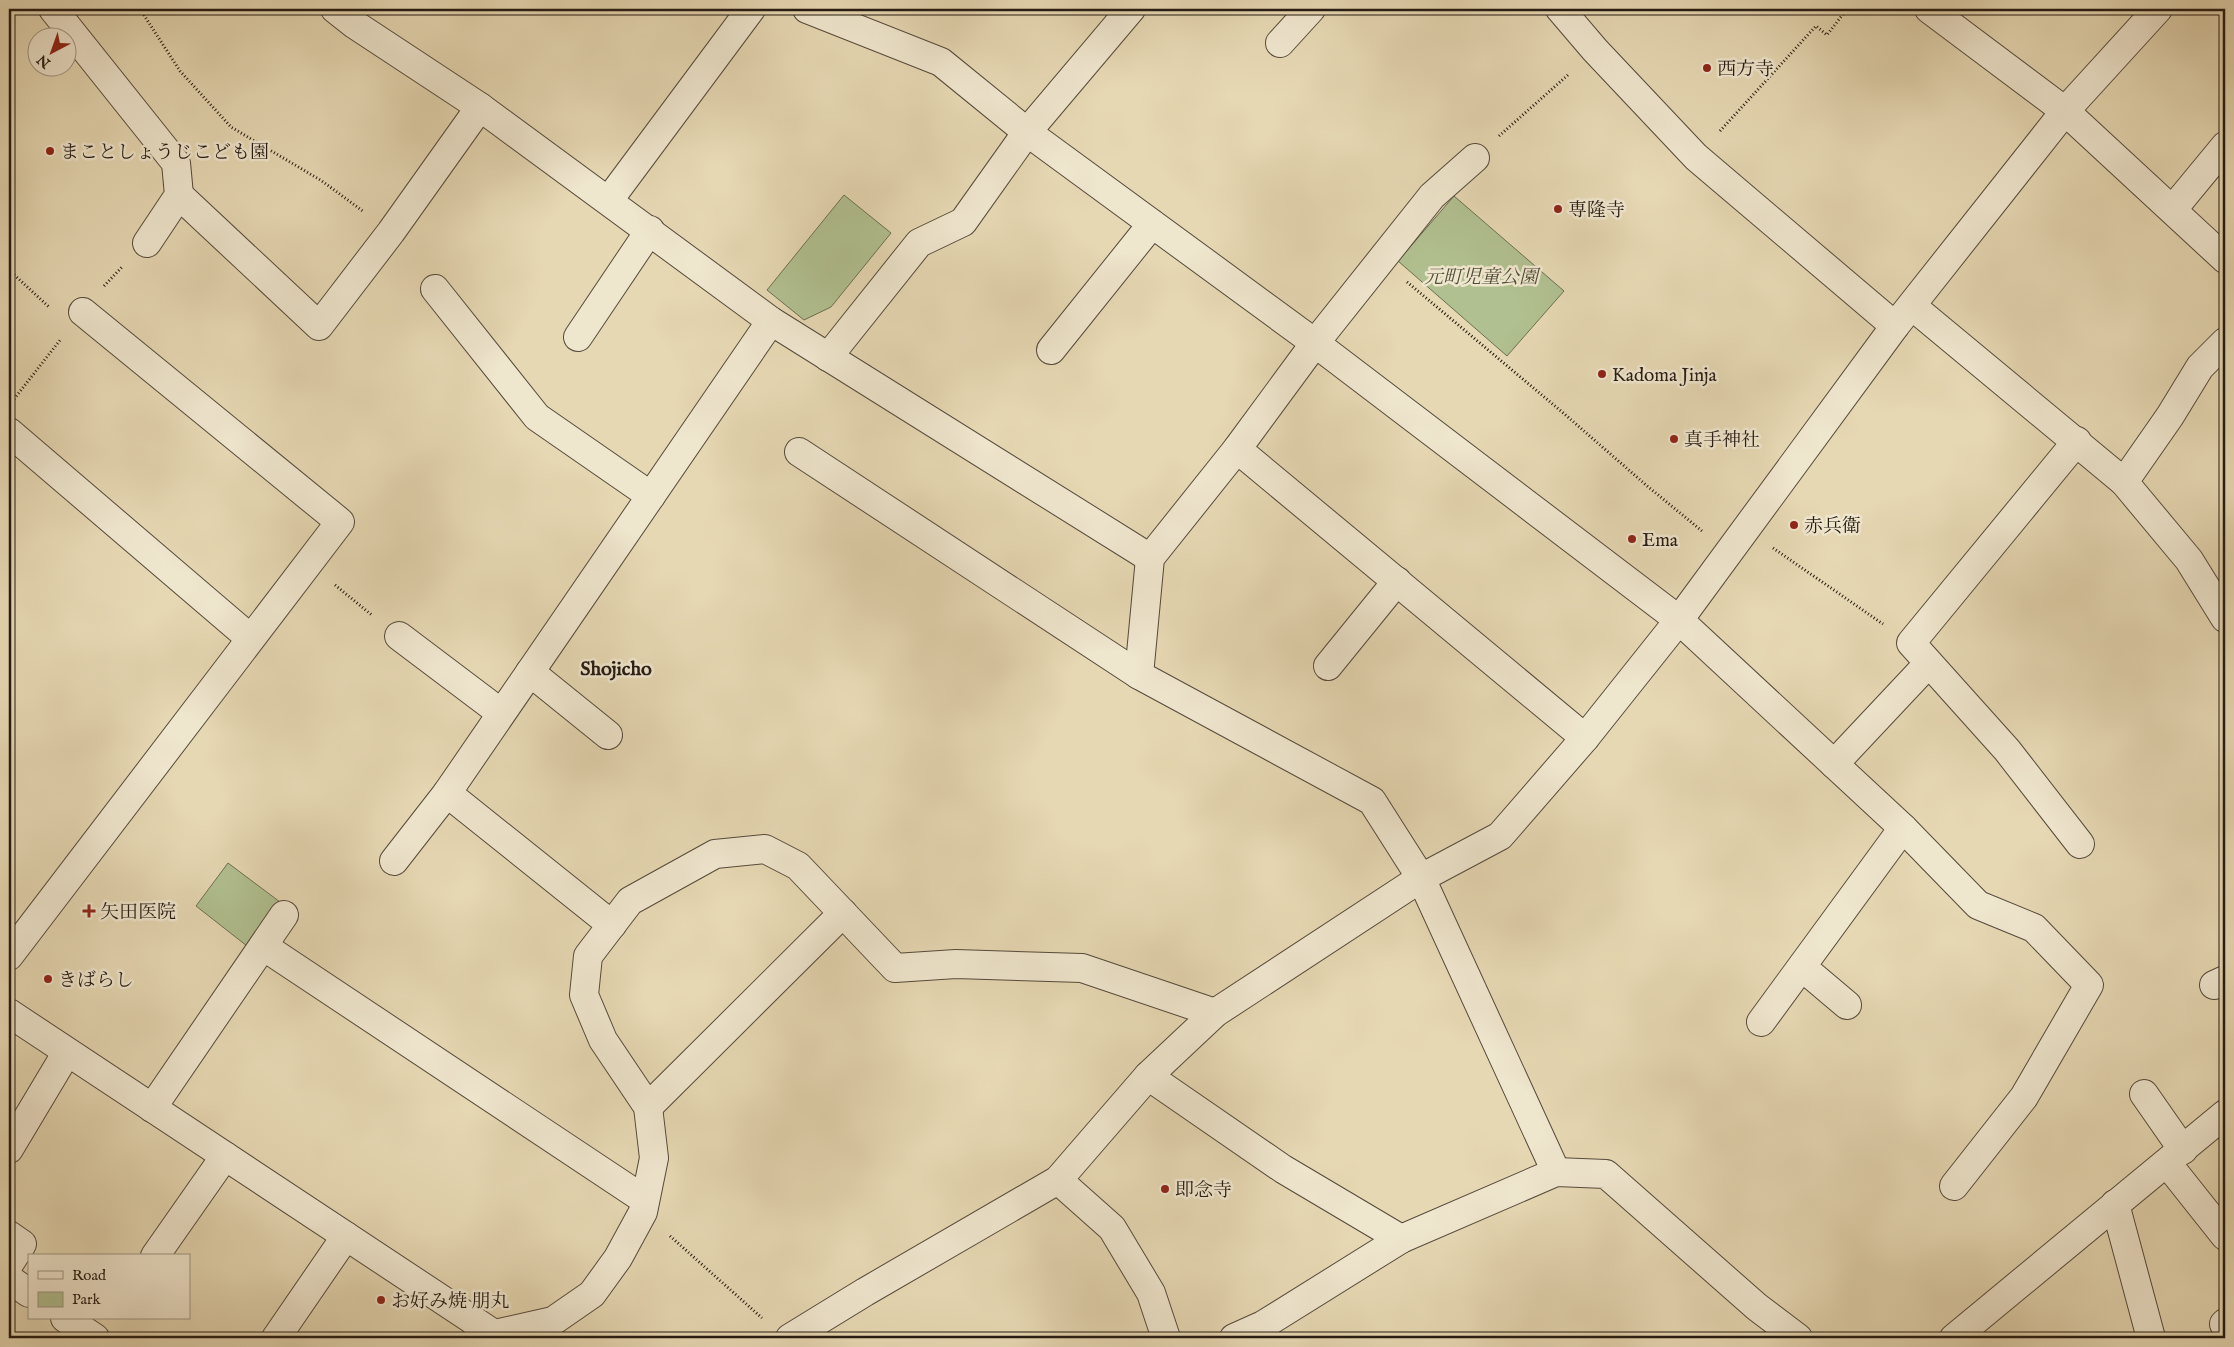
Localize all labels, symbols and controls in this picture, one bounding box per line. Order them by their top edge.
north arrow [28,28,78,78]
text: N [34,50,55,72]
place label: 西方寺 [1717,58,1774,82]
marker: 西方寺 [1701,62,1713,74]
place label: まことしょうじこども園 [60,141,269,165]
marker: まことしょうじこども園 [44,145,56,157]
place label: 専隆寺 [1568,199,1625,223]
marker: 専隆寺 [1552,203,1564,215]
park label: 元町児童公園 [1424,266,1541,290]
place label: Kadoma Jinja [1612,364,1718,388]
marker: Kadoma Jinja [1596,368,1608,380]
place label: 真手神社 [1684,429,1760,453]
marker: 真手神社 [1668,433,1680,445]
place label: 赤兵衛 [1804,515,1861,539]
marker: 赤兵衛 [1788,519,1800,531]
place label: Ema [1642,529,1679,553]
marker: Ema [1626,533,1638,545]
district label: Shojicho [580,657,652,682]
place label: 矢田医院 [100,901,176,925]
marker: 矢田医院 [82,904,96,918]
place label: きばらし [58,969,134,993]
marker: きばらし [42,973,54,985]
place label: 即念寺 [1175,1179,1232,1203]
marker: 即念寺 [1159,1183,1171,1195]
legend [28,1254,190,1320]
text: Road [72,1266,107,1285]
text: Park [72,1290,102,1309]
place label: お好み焼 朋丸 [391,1290,509,1314]
marker: お好み焼 朋丸 [375,1294,387,1306]

